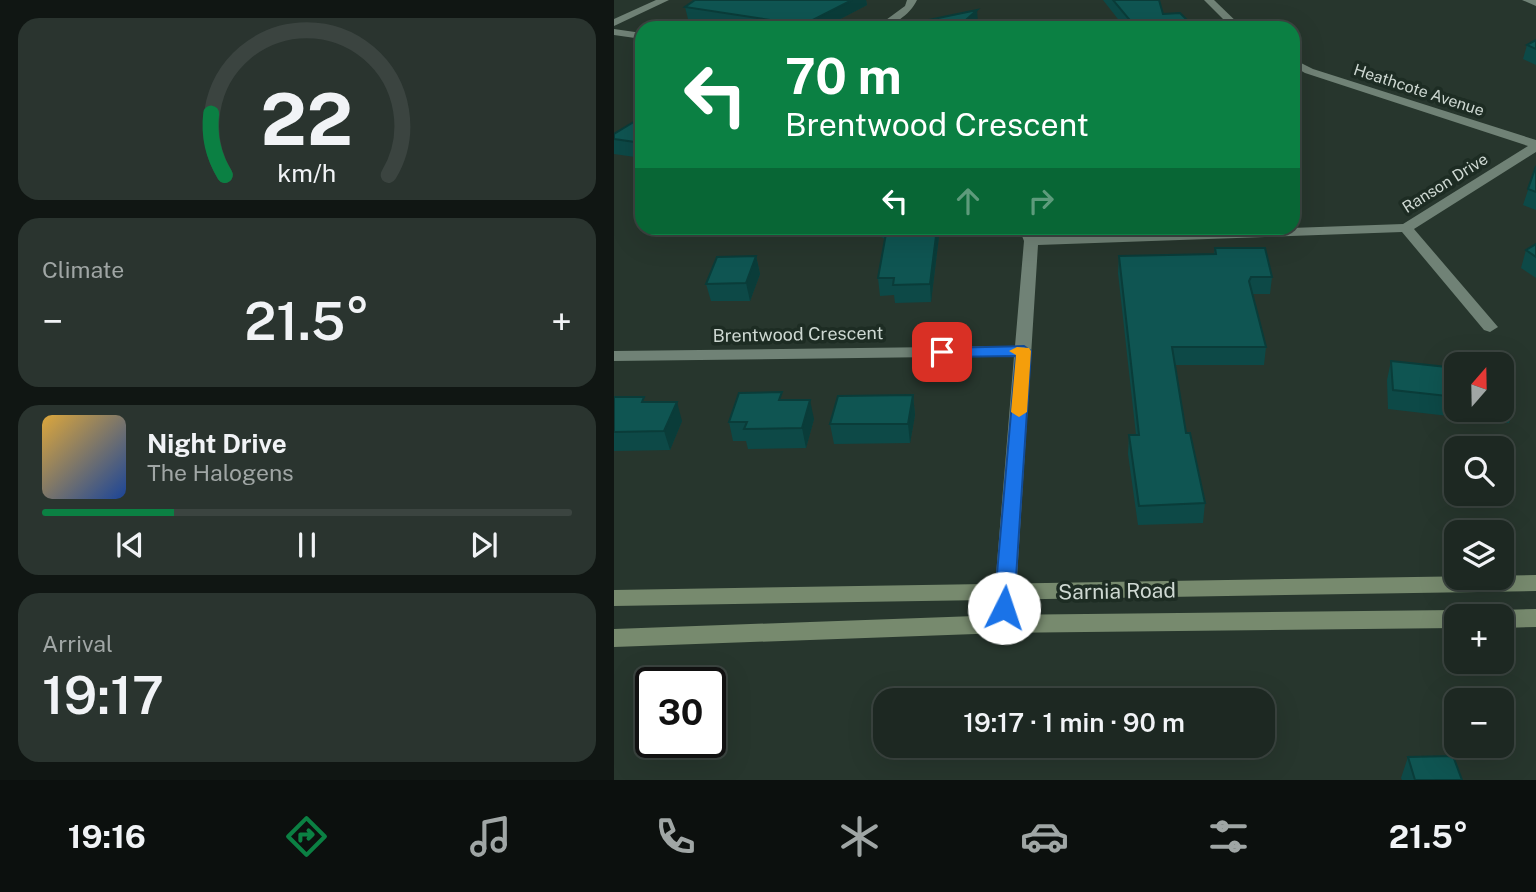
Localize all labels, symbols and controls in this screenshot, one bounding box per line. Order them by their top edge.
text: 70 m [785,47,902,105]
icon: left [670,49,761,140]
street label: Heathcote Avenue [1351,60,1487,120]
text: 22 [261,76,353,161]
text: Brentwood Crescent [785,106,1089,143]
street label: Ranson Drive [1399,149,1491,217]
text: km/h [278,158,336,188]
icon: left [876,182,914,220]
icon: ahead [949,182,987,220]
icon: right [1022,182,1060,220]
text: Climate [42,256,124,283]
text: 21.5° [244,291,370,352]
text: − [42,299,63,344]
text: + [551,299,572,344]
street label: Brentwood Crescent [712,322,884,346]
pin [912,322,972,382]
icon: arrive [923,333,961,371]
north arrow [1444,352,1514,422]
map controls [1444,352,1514,758]
text: Night Drive [147,428,287,459]
button: search [1444,436,1514,506]
text: The Halogens [147,459,294,486]
button: layers [1444,520,1514,590]
icon: previous [111,526,149,564]
icon: pause [288,526,326,564]
icon: next [465,526,503,564]
position arrow [967,571,1041,645]
street label: Sarnia Road [1058,577,1176,605]
button: + [1444,604,1514,674]
text: Arrival [42,630,113,657]
text: 19:17 [42,665,164,726]
speed limit sign: 30 [635,667,726,758]
button: − [1444,688,1514,758]
text: 19:17 · 1 min · 90 m [963,707,1185,738]
icon: directions [282,812,331,861]
icon: music [466,812,515,861]
icon: phone [651,812,700,861]
icon: climate [835,812,884,861]
icon: car [1020,812,1069,861]
icon: filters [1204,812,1253,861]
text: 19:16 [68,818,146,855]
text: 21.5° [1389,818,1468,855]

